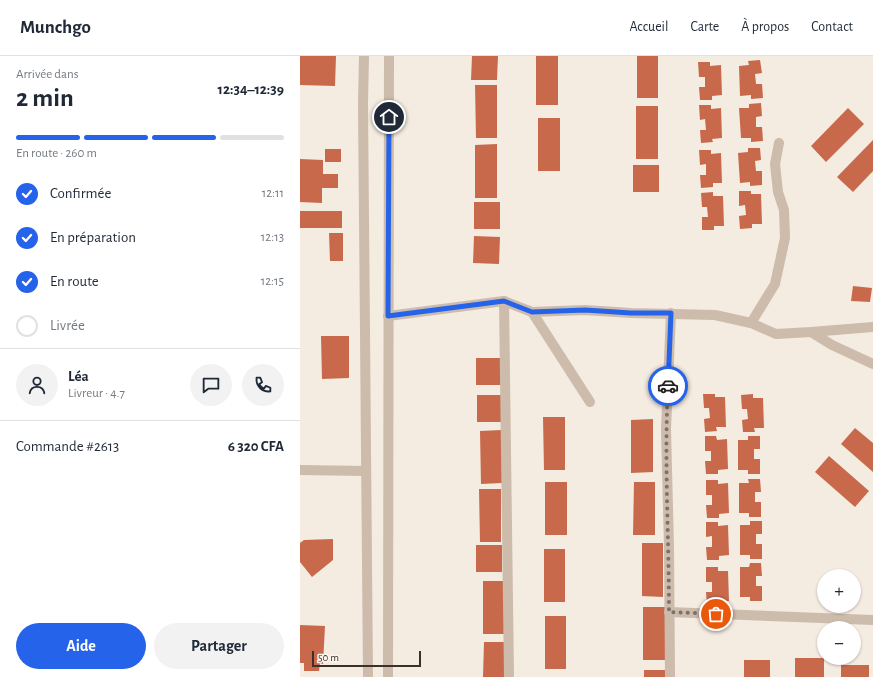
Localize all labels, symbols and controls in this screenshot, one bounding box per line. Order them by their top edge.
text: Munchgo [20,18,91,37]
text: Accueil [629,20,668,34]
text: Carte [690,20,719,34]
text: À propos [741,20,789,34]
text: Contact [811,20,853,34]
text: Arrivée dans [16,68,79,81]
text: 12:34–12:39 [218,82,284,97]
text: 2 min [16,85,74,111]
pin [372,100,406,134]
icon: home [378,106,400,128]
text: En route · 260 m [16,147,97,160]
icon: check [16,183,38,205]
text: Confirmée [50,186,111,201]
text: 12:11 [262,187,284,200]
icon: check [16,227,38,249]
text: En préparation [50,230,136,245]
text: 12:13 [261,231,284,244]
icon: check [16,271,38,293]
text: En route [50,274,99,289]
text: 12:15 [261,275,284,288]
text: Livrée [50,318,85,333]
button: person [16,364,58,406]
button: chat [190,364,232,406]
button: phone [242,364,284,406]
courier [648,366,688,406]
text: Léa [68,369,89,384]
icon: car [657,375,679,397]
text: Livreur · 4.7 [68,387,125,400]
text: Commande #2613 [16,439,119,454]
text: 6 320 CFA [228,439,284,454]
map controls [817,569,861,665]
button: + [817,569,861,613]
pin [699,597,733,631]
icon: bag [705,603,727,625]
button: − [817,621,861,665]
button: Aide [16,623,146,669]
button: Partager [154,623,284,669]
scale bar [312,649,421,668]
text: 50 m [318,652,339,663]

